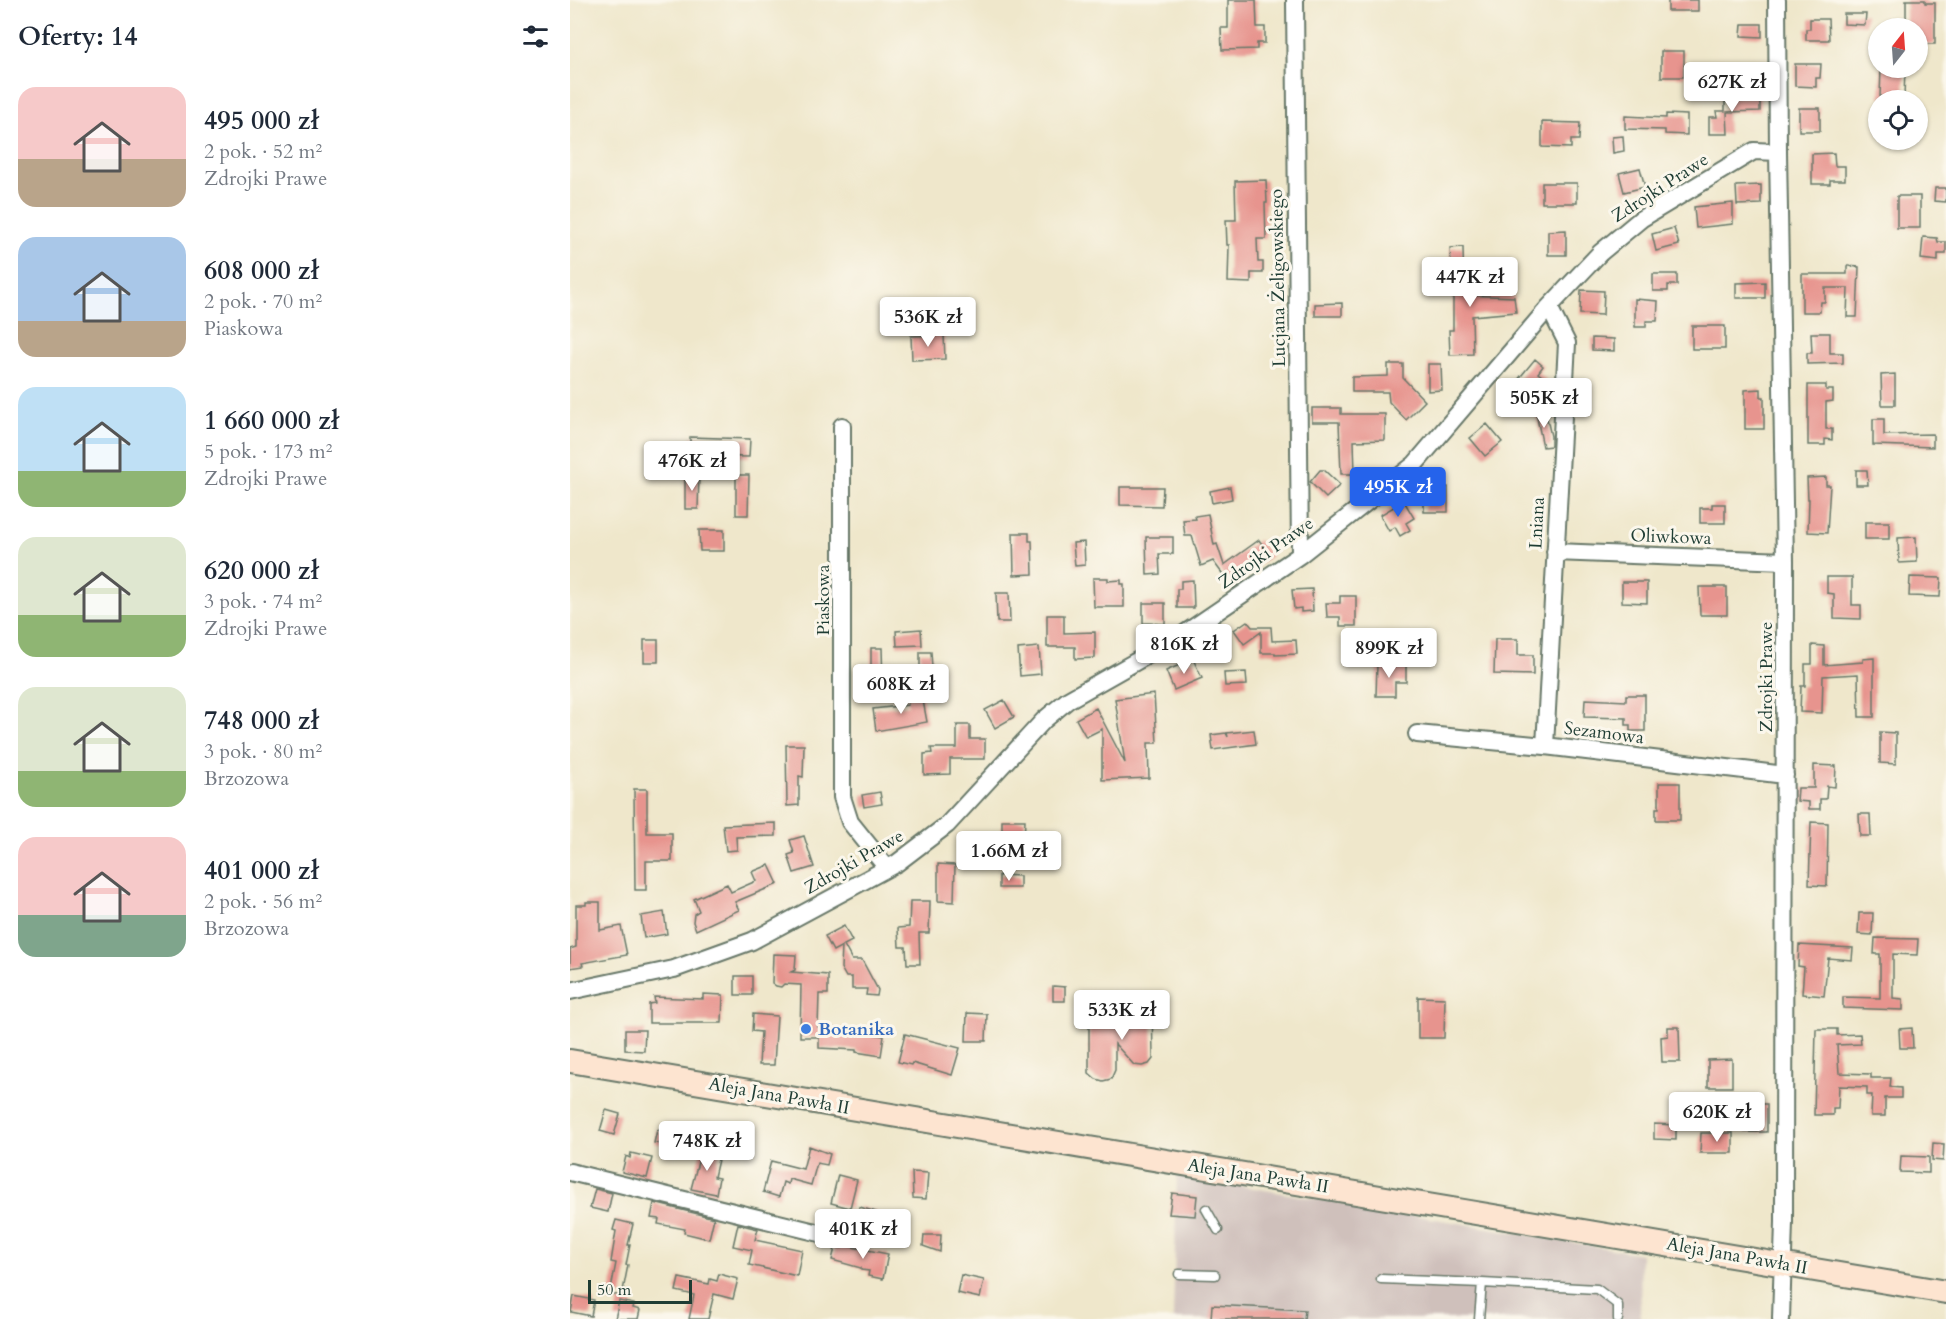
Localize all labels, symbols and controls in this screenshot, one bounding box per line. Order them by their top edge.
north arrow [1868,18,1928,78]
map controls [1868,18,1928,150]
text: Oferty: 14 [18,19,137,54]
icon: filters [519,20,552,53]
pin: 627K zł [1677,62,1787,113]
text: 627K zł [1698,68,1766,95]
button: locate [1868,90,1928,150]
text: 495 000 zł [204,103,319,138]
icon: home [66,111,138,183]
text: 2 pok. · 52 m² [204,138,322,165]
street label: Zdrojki Prawe [1607,147,1713,229]
text: Zdrojki Prawe [204,165,327,192]
street label: Lucjana Żeligowskiego [1264,188,1292,367]
text: 608 000 zł [204,253,319,288]
pin: 447K zł [1415,257,1525,308]
icon: home [66,261,138,333]
text: 447K zł [1436,263,1504,290]
text: 2 pok. · 70 m² [204,288,322,315]
pin: 536K zł [873,297,983,348]
text: 536K zł [894,303,962,330]
text: Piaskowa [204,315,283,342]
pin: 505K zł [1489,378,1599,429]
text: 505K zł [1510,384,1578,411]
text: 1 660 000 zł [204,403,339,438]
icon: home [66,411,138,483]
text: 5 pok. · 173 m² [204,438,332,465]
pin: 476K zł [637,441,747,492]
text: 476K zł [658,447,726,474]
text: Zdrojki Prawe [204,465,327,492]
pin: 495K zł [1343,467,1453,518]
text: 495K zł [1364,473,1432,500]
street label: Lniana [1523,496,1551,550]
street label: Zdrojki Prawe [1213,511,1319,595]
street label: Oliwkowa [1630,523,1712,551]
text: 620 000 zł [204,553,319,588]
icon: home [66,561,138,633]
street label: Piaskowa [811,564,836,636]
text: 3 pok. · 74 m² [204,588,322,615]
text: Zdrojki Prawe [204,615,327,642]
street label: Zdrojki Prawe [1754,622,1779,732]
pin: 816K zł [1129,624,1239,675]
pin: 899K zł [1334,628,1444,679]
text: 816K zł [1150,630,1218,657]
text: 899K zł [1355,634,1423,661]
pin: 608K zł [846,664,956,715]
text: 608K zł [867,670,935,697]
text: 748 000 zł [204,703,319,738]
icon: home [66,711,138,783]
street label: Sezamowa [1563,716,1646,750]
text: 3 pok. · 80 m² [204,738,322,765]
text: Brzozowa [204,765,289,792]
street label: Zdrojki Prawe [800,823,908,901]
pin: 1.66M zł [947,831,1071,882]
text: 1.66M zł [970,837,1048,864]
text: 401 000 zł [204,853,319,888]
icon: home [66,861,138,933]
text: 2 pok. · 56 m² [204,888,322,915]
text: Brzozowa [204,915,289,942]
pin: 533K zł [1067,990,1177,1041]
text: 533K zł [1088,996,1156,1023]
place label: Botanika [818,1017,894,1042]
marker: Botanika [799,1022,813,1036]
street label: Aleja Jana Pawła II [707,1071,851,1121]
pin: 620K zł [1662,1092,1772,1143]
text: 620K zł [1683,1098,1751,1125]
pin: 748K zł [652,1121,762,1172]
text: 748K zł [673,1127,741,1154]
street label: Aleja Jana Pawła II [1186,1152,1330,1200]
pin: 401K zł [808,1209,918,1260]
text: 401K zł [829,1215,897,1242]
street label: Aleja Jana Pawła II [1665,1231,1809,1281]
scale bar [588,1277,692,1304]
text: 50 m [597,1279,631,1301]

